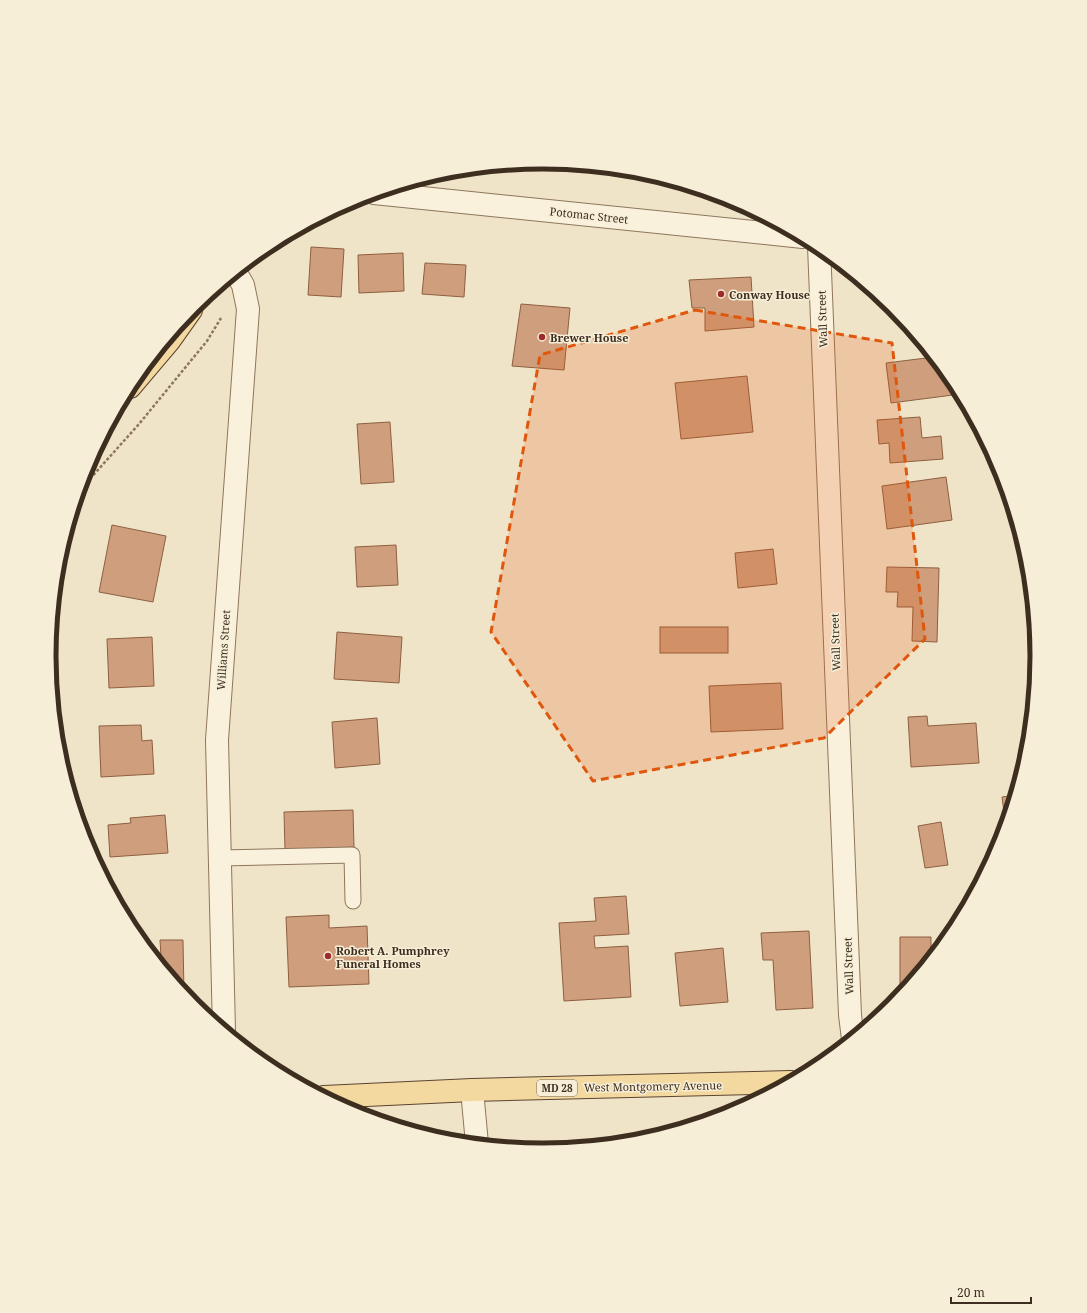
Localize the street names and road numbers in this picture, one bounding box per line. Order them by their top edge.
street label: Potomac Street [549,203,629,227]
street label: Wall Street [814,290,830,348]
street label: Williams Street [213,609,233,691]
street label: Wall Street [827,613,843,671]
street label: Wall Street [840,937,856,995]
street label: West Montgomery Avenue [584,1077,722,1095]
road number: MD 28 [537,1080,577,1096]

